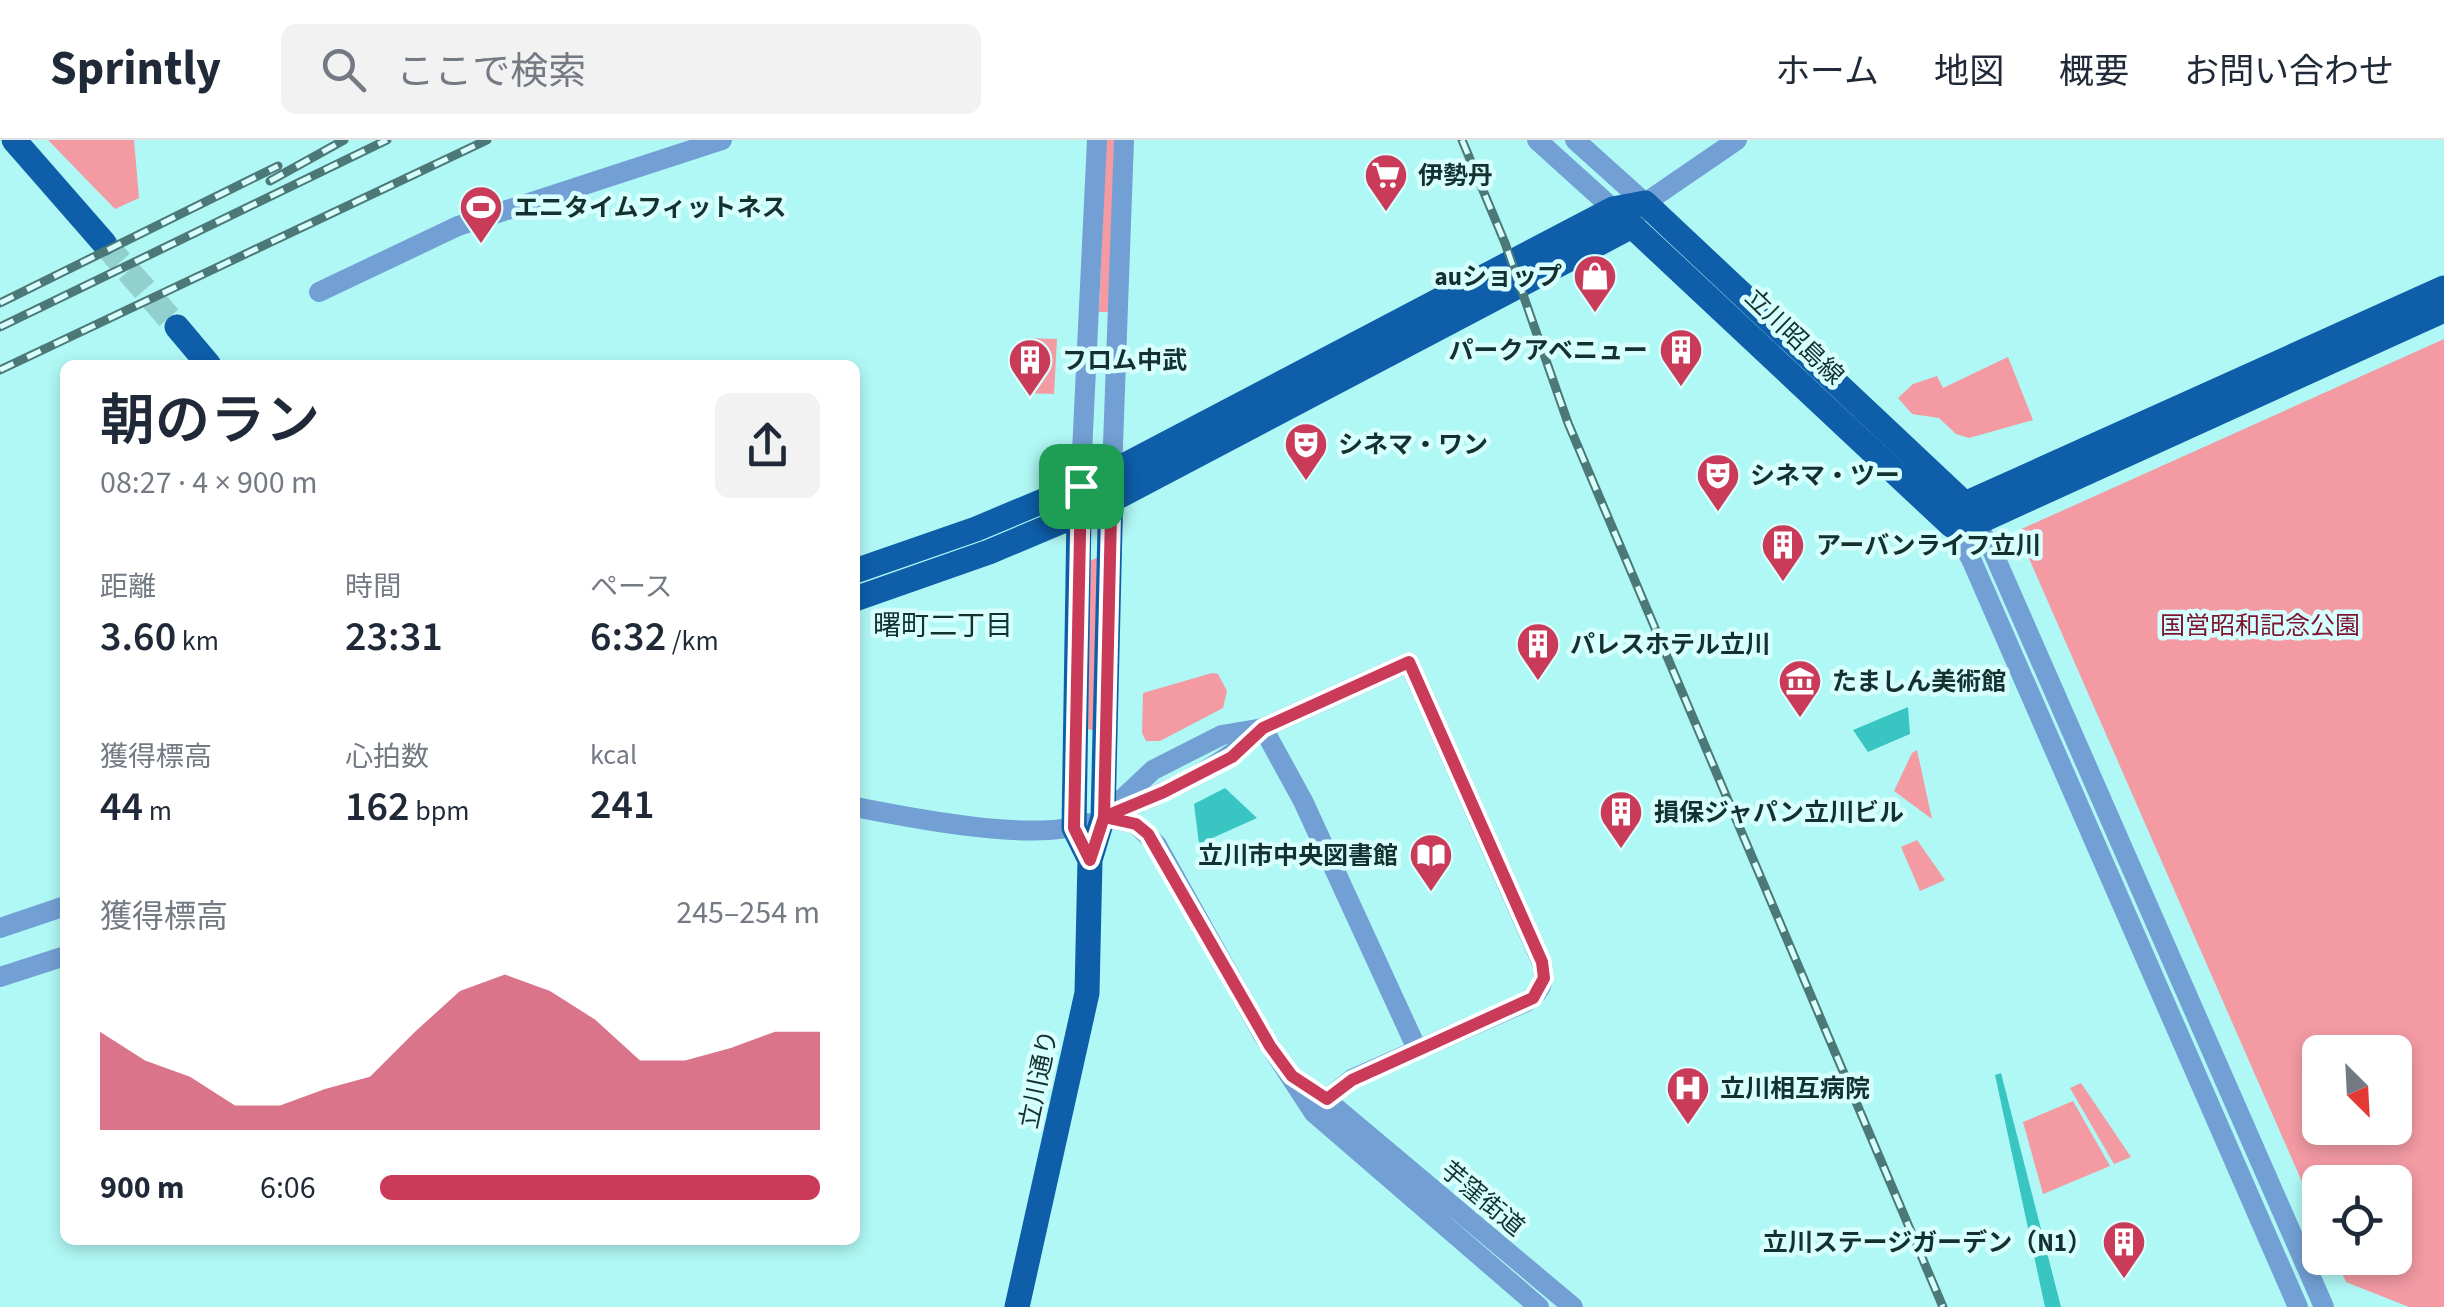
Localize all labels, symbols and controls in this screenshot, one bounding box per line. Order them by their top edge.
search box [281,24,981,114]
text: Sprintly [50,35,221,103]
icon: search [316,42,371,97]
text: ここで検索 [396,45,586,99]
text: ホーム [1775,47,1879,97]
text: 地図 [1934,47,2004,97]
text: 概要 [2059,47,2129,97]
text: お問い合わせ [2184,47,2394,97]
supermarket icon: 伊勢丹 [1363,152,1409,213]
place label: 伊勢丹 [1418,158,1493,194]
sports icon: エニタイムフィットネス [458,184,504,245]
place label: エニタイムフィットネス [514,190,787,226]
shop icon: auショップ [1572,253,1618,314]
place label: auショップ [1435,259,1562,295]
street label: 立川昭島線 [1737,280,1852,393]
building icon: パークアベニュー [1658,327,1704,388]
place label: パークアベニュー [1448,333,1648,369]
building icon: フロム中武 [1007,337,1053,398]
place label: フロム中武 [1062,343,1187,379]
text: 朝のラン [100,383,320,461]
button: share [715,393,820,498]
theatre icon: シネマ・ワン [1283,421,1329,482]
place label: シネマ・ワン [1338,427,1488,463]
pin [1039,444,1124,529]
theatre icon: シネマ・ツー [1695,452,1741,513]
place label: シネマ・ツー [1750,458,1900,494]
icon: arrive [1054,459,1109,514]
text: 08:27 · 4 × 900 m [100,460,318,506]
building icon: アーバンライフ立川 [1760,522,1806,583]
place label: アーバンライフ立川 [1816,528,2041,564]
text: 距離 [100,567,156,607]
text: 時間 [345,567,401,607]
text: ペース [590,567,673,607]
district label: 曙町二丁目 [873,606,1013,646]
text: 3.60 [100,607,176,667]
text: 23:31 [345,607,443,667]
text: 6:32 [590,607,666,667]
park label: 国営昭和記念公園 [2160,608,2360,644]
text: km [176,621,219,661]
text: /km [666,621,719,661]
building icon: パレスホテル立川 [1515,621,1561,682]
place label: パレスホテル立川 [1570,627,1770,663]
museum icon: たましん美術館 [1777,658,1823,719]
place label: たましん美術館 [1832,664,2006,700]
text: kcal [590,735,637,775]
text: 獲得標高 [100,737,212,777]
text: 心拍数 [345,737,429,777]
text: 241 [590,775,655,835]
text: 44 [100,777,143,837]
text: 162 [345,777,410,837]
building icon: 損保ジャパン立川ビル [1598,789,1644,850]
text: m [143,791,172,831]
text: bpm [410,791,469,831]
place label: 損保ジャパン立川ビル [1654,795,1904,831]
library icon: 立川市中央図書館 [1408,832,1454,893]
place label: 立川市中央図書館 [1198,838,1398,874]
text: 245–254 m [676,890,820,936]
text: 獲得標高 [100,894,228,940]
street label: 立川通り [1011,1027,1067,1132]
north arrow [2302,1035,2412,1145]
map controls [2302,1035,2412,1275]
hospital icon: 立川相互病院 [1665,1065,1711,1126]
place label: 立川相互病院 [1720,1071,1870,1107]
street label: 芋窪街道 [1432,1153,1532,1245]
text: 900 m [100,1165,185,1211]
text: 6:06 [260,1165,316,1211]
button: locate [2302,1165,2412,1275]
building icon: 立川ステージガーデン（N1） [2101,1219,2147,1280]
place label: 立川ステージガーデン（N1） [1763,1225,2092,1261]

